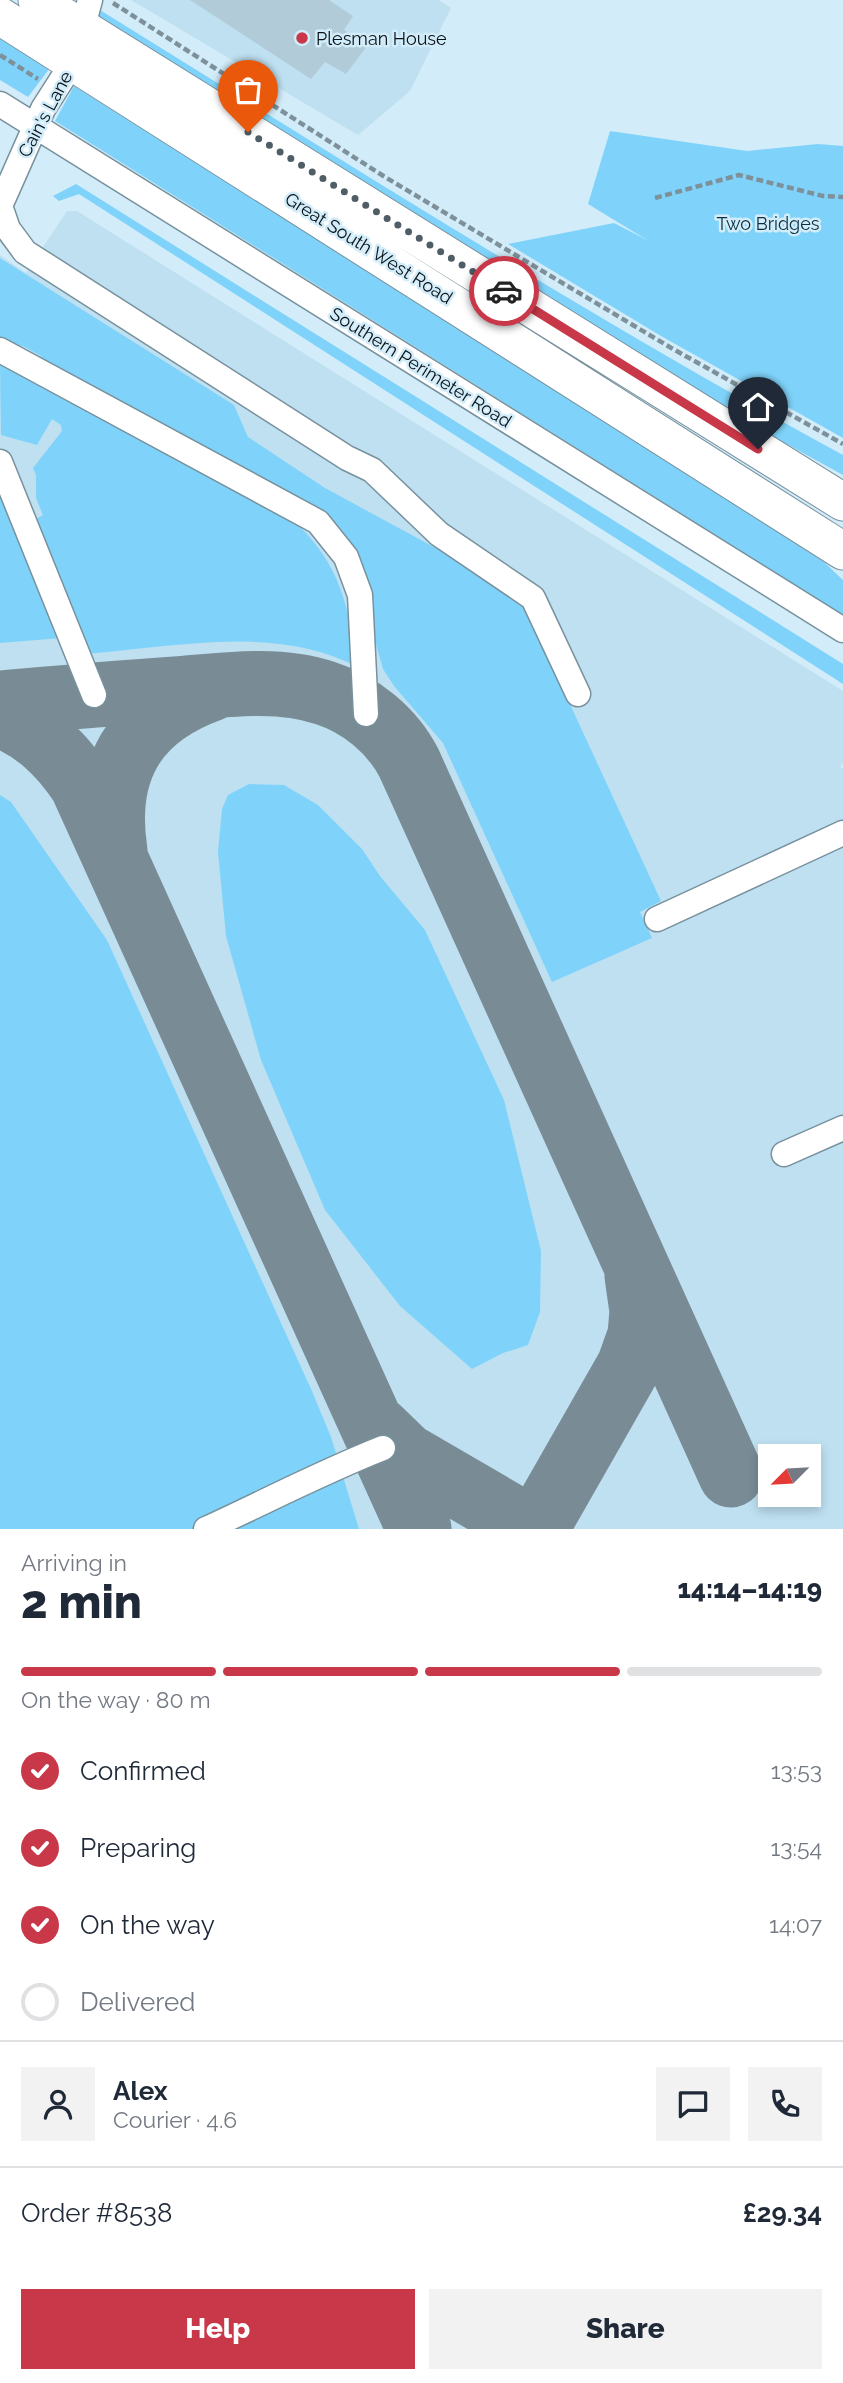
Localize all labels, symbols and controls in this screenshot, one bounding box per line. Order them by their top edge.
place label: Plesman House [316,28,447,49]
marker: Plesman House [294,30,310,46]
pin [218,60,278,132]
street label: Cain's Lane [14,67,77,161]
icon: bag [229,71,267,109]
street label: Great South West Road [281,188,457,308]
park label: Two Bridges [717,213,820,234]
courier [469,256,539,326]
icon: car [485,272,523,310]
street label: Southern Perimeter Road [326,303,516,431]
pin [728,377,788,449]
icon: home [739,388,777,426]
north arrow [758,1444,821,1507]
map controls [758,1444,821,1507]
text: Arriving in [21,1549,127,1576]
text: 14:14–14:19 [677,1574,822,1604]
text: 2 min [21,1575,142,1629]
text: On the way · 80 m [21,1686,211,1713]
icon: check [21,1752,59,1790]
text: Confirmed [80,1756,206,1786]
text: 13:53 [771,1757,822,1784]
icon: check [21,1829,59,1867]
text: Preparing [80,1833,196,1863]
text: 13:54 [770,1834,822,1861]
icon: check [21,1906,59,1944]
text: On the way [80,1910,215,1940]
text: 14:07 [769,1911,822,1938]
text: Delivered [80,1987,195,2017]
button: person [21,2067,95,2141]
button: chat [656,2067,730,2141]
button: phone [748,2067,822,2141]
text: Alex [113,2076,168,2106]
text: Courier · 4.6 [113,2106,237,2133]
text: Order #8538 [21,2198,172,2228]
text: £29.34 [743,2198,822,2228]
button: Help [21,2289,415,2369]
button: Share [429,2289,822,2369]

